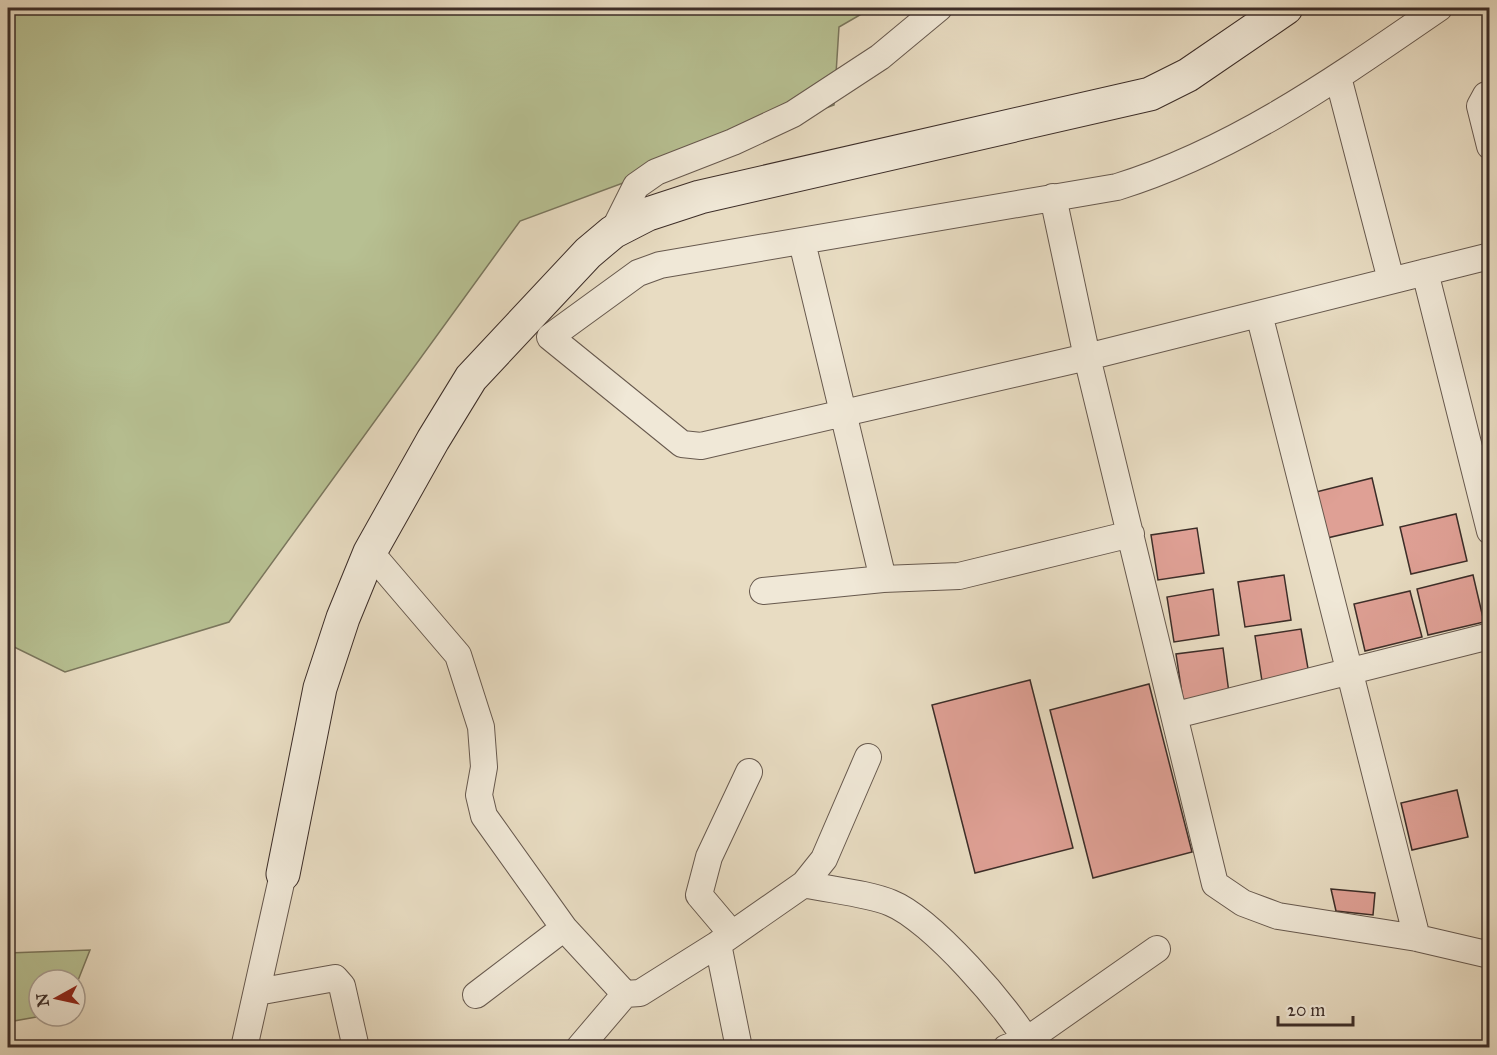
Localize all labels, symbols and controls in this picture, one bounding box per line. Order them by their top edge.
north arrow [27,968,87,1028]
scale bar [1278,989,1353,1027]
text: N [32,992,53,1008]
text: 20 m [1287,999,1325,1021]

